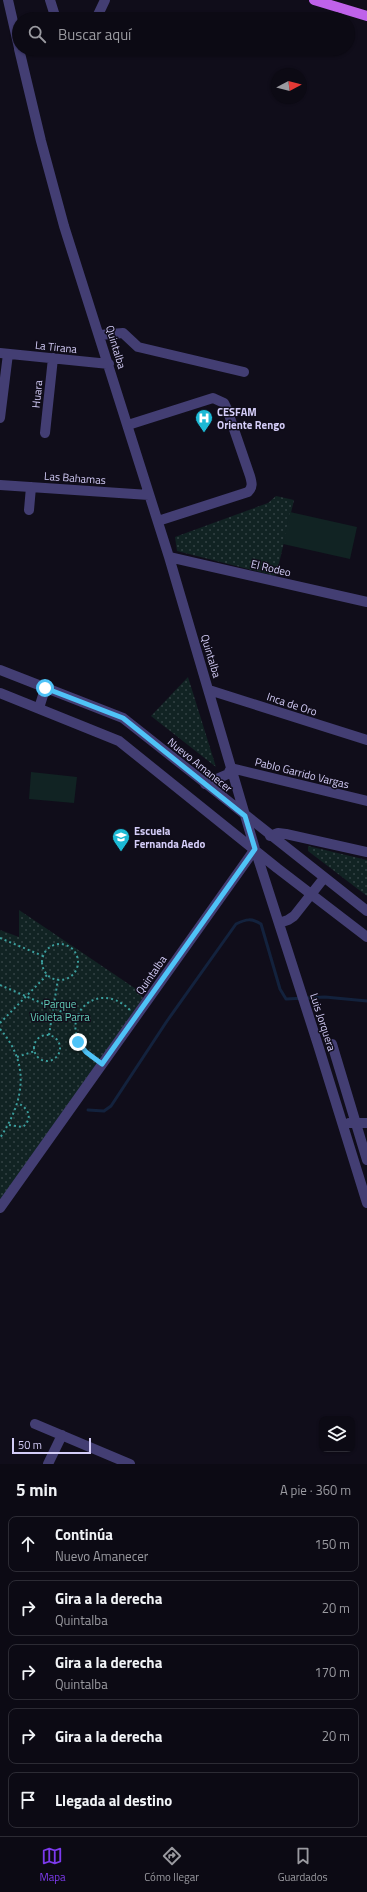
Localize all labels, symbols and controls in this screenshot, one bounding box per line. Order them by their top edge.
search box [12,12,355,56]
icon: search [26,23,48,45]
text: Buscar aquí [58,23,131,46]
north arrow [271,68,307,104]
street label: Quintalba [102,323,130,371]
street label: La Tirana [34,337,78,357]
street label: Huara [28,379,46,409]
place label: CESFAM Oriente Rengo [217,404,285,433]
hospital icon: CESFAM Oriente Rengo [194,408,214,433]
street label: Las Bahamas [44,468,106,488]
street label: El Rodeo [249,556,293,580]
street label: Quintalba [197,632,225,680]
route start [36,679,54,697]
street label: Inca de Oro [265,688,319,720]
street label: Nuevo Amanecer [164,734,236,796]
street label: Pablo Garrido Vargas [253,754,351,792]
place label: Escuela Fernanda Aedo [134,823,205,852]
school or university icon: Escuela Fernanda Aedo [111,827,131,852]
street label: Quintalba [132,952,171,998]
street label: Luis Jorquera [306,991,340,1054]
park label: Parque Violeta Parra [30,996,90,1025]
route end [69,1033,87,1051]
map controls [319,1416,355,1452]
button: layers [319,1416,355,1452]
scale bar [12,1436,91,1455]
text: 50 m [18,1437,42,1453]
text: 5 min [16,1477,57,1503]
text: A pie · 360 m [280,1480,351,1500]
text: Continúa [55,1523,113,1546]
icon: ahead [17,1533,39,1555]
text: 150 m [314,1534,350,1554]
text: Nuevo Amanecer [55,1546,148,1566]
text: Gira a la derecha [55,1587,162,1610]
icon: right [17,1597,39,1619]
text: 20 m [322,1598,350,1618]
text: Quintalba [55,1610,108,1630]
text: Gira a la derecha [55,1651,162,1674]
icon: right [17,1661,39,1683]
text: 170 m [314,1662,350,1682]
text: Quintalba [55,1674,108,1694]
icon: right [17,1725,39,1747]
text: Gira a la derecha [55,1725,162,1748]
text: 20 m [322,1726,350,1746]
icon: arrive [17,1789,39,1811]
text: Llegada al destino [55,1789,172,1812]
tab: Mapa [39,1845,65,1885]
tab: Cómo llegar [144,1845,199,1885]
tab: Guardados [278,1845,328,1885]

